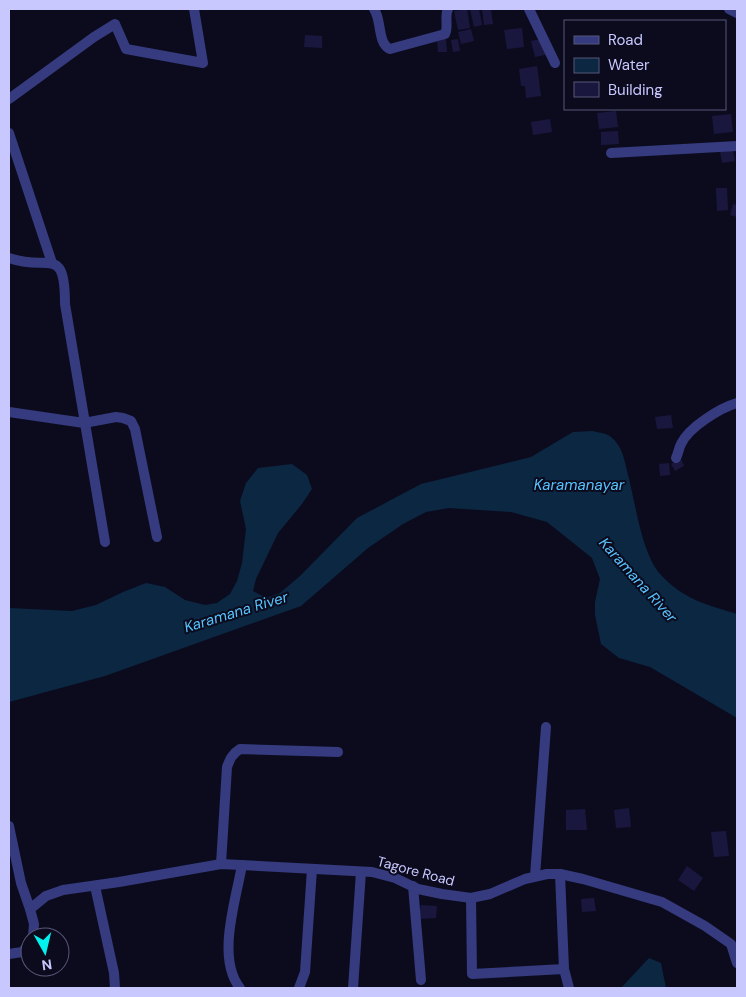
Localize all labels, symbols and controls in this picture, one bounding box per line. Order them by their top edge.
legend [564,20,726,110]
text: Road [608,30,643,50]
text: Water [608,55,650,75]
text: Building [608,80,663,100]
water label: Karamanayar [534,475,625,495]
water label: Karamana River [595,533,682,627]
water label: Karamana River [182,587,291,637]
street label: Tagore Road [375,852,457,890]
north arrow [20,927,70,977]
text: N [40,955,53,974]

